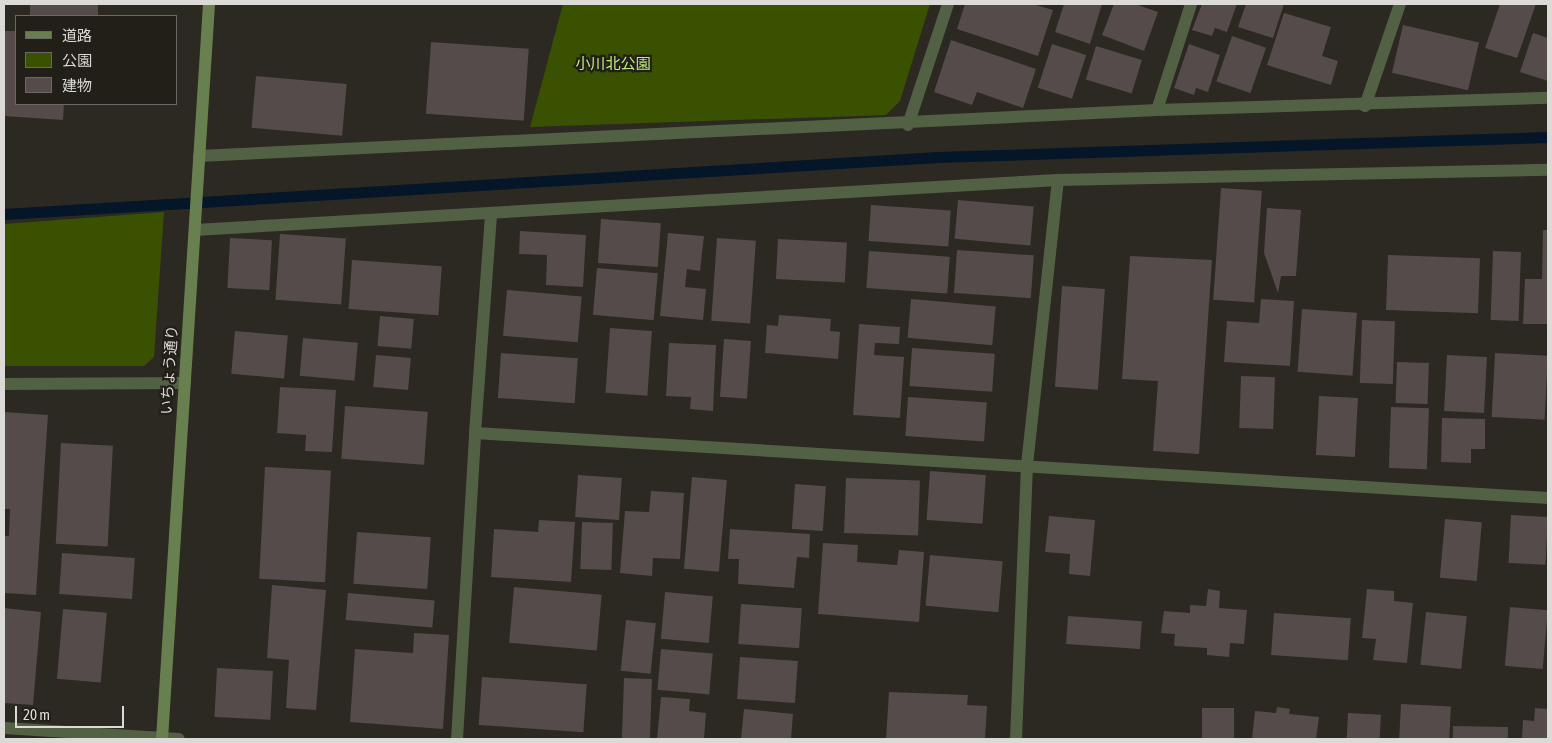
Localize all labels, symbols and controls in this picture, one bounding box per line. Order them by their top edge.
legend [15,15,178,105]
text: 道路 [62,27,92,44]
text: 公園 [62,52,92,69]
park label: 小川北公園 [576,55,650,73]
text: 建物 [62,77,92,94]
street label: いちょう通り [157,324,181,416]
scale bar [18,696,126,728]
text: 20 m [23,706,50,723]

